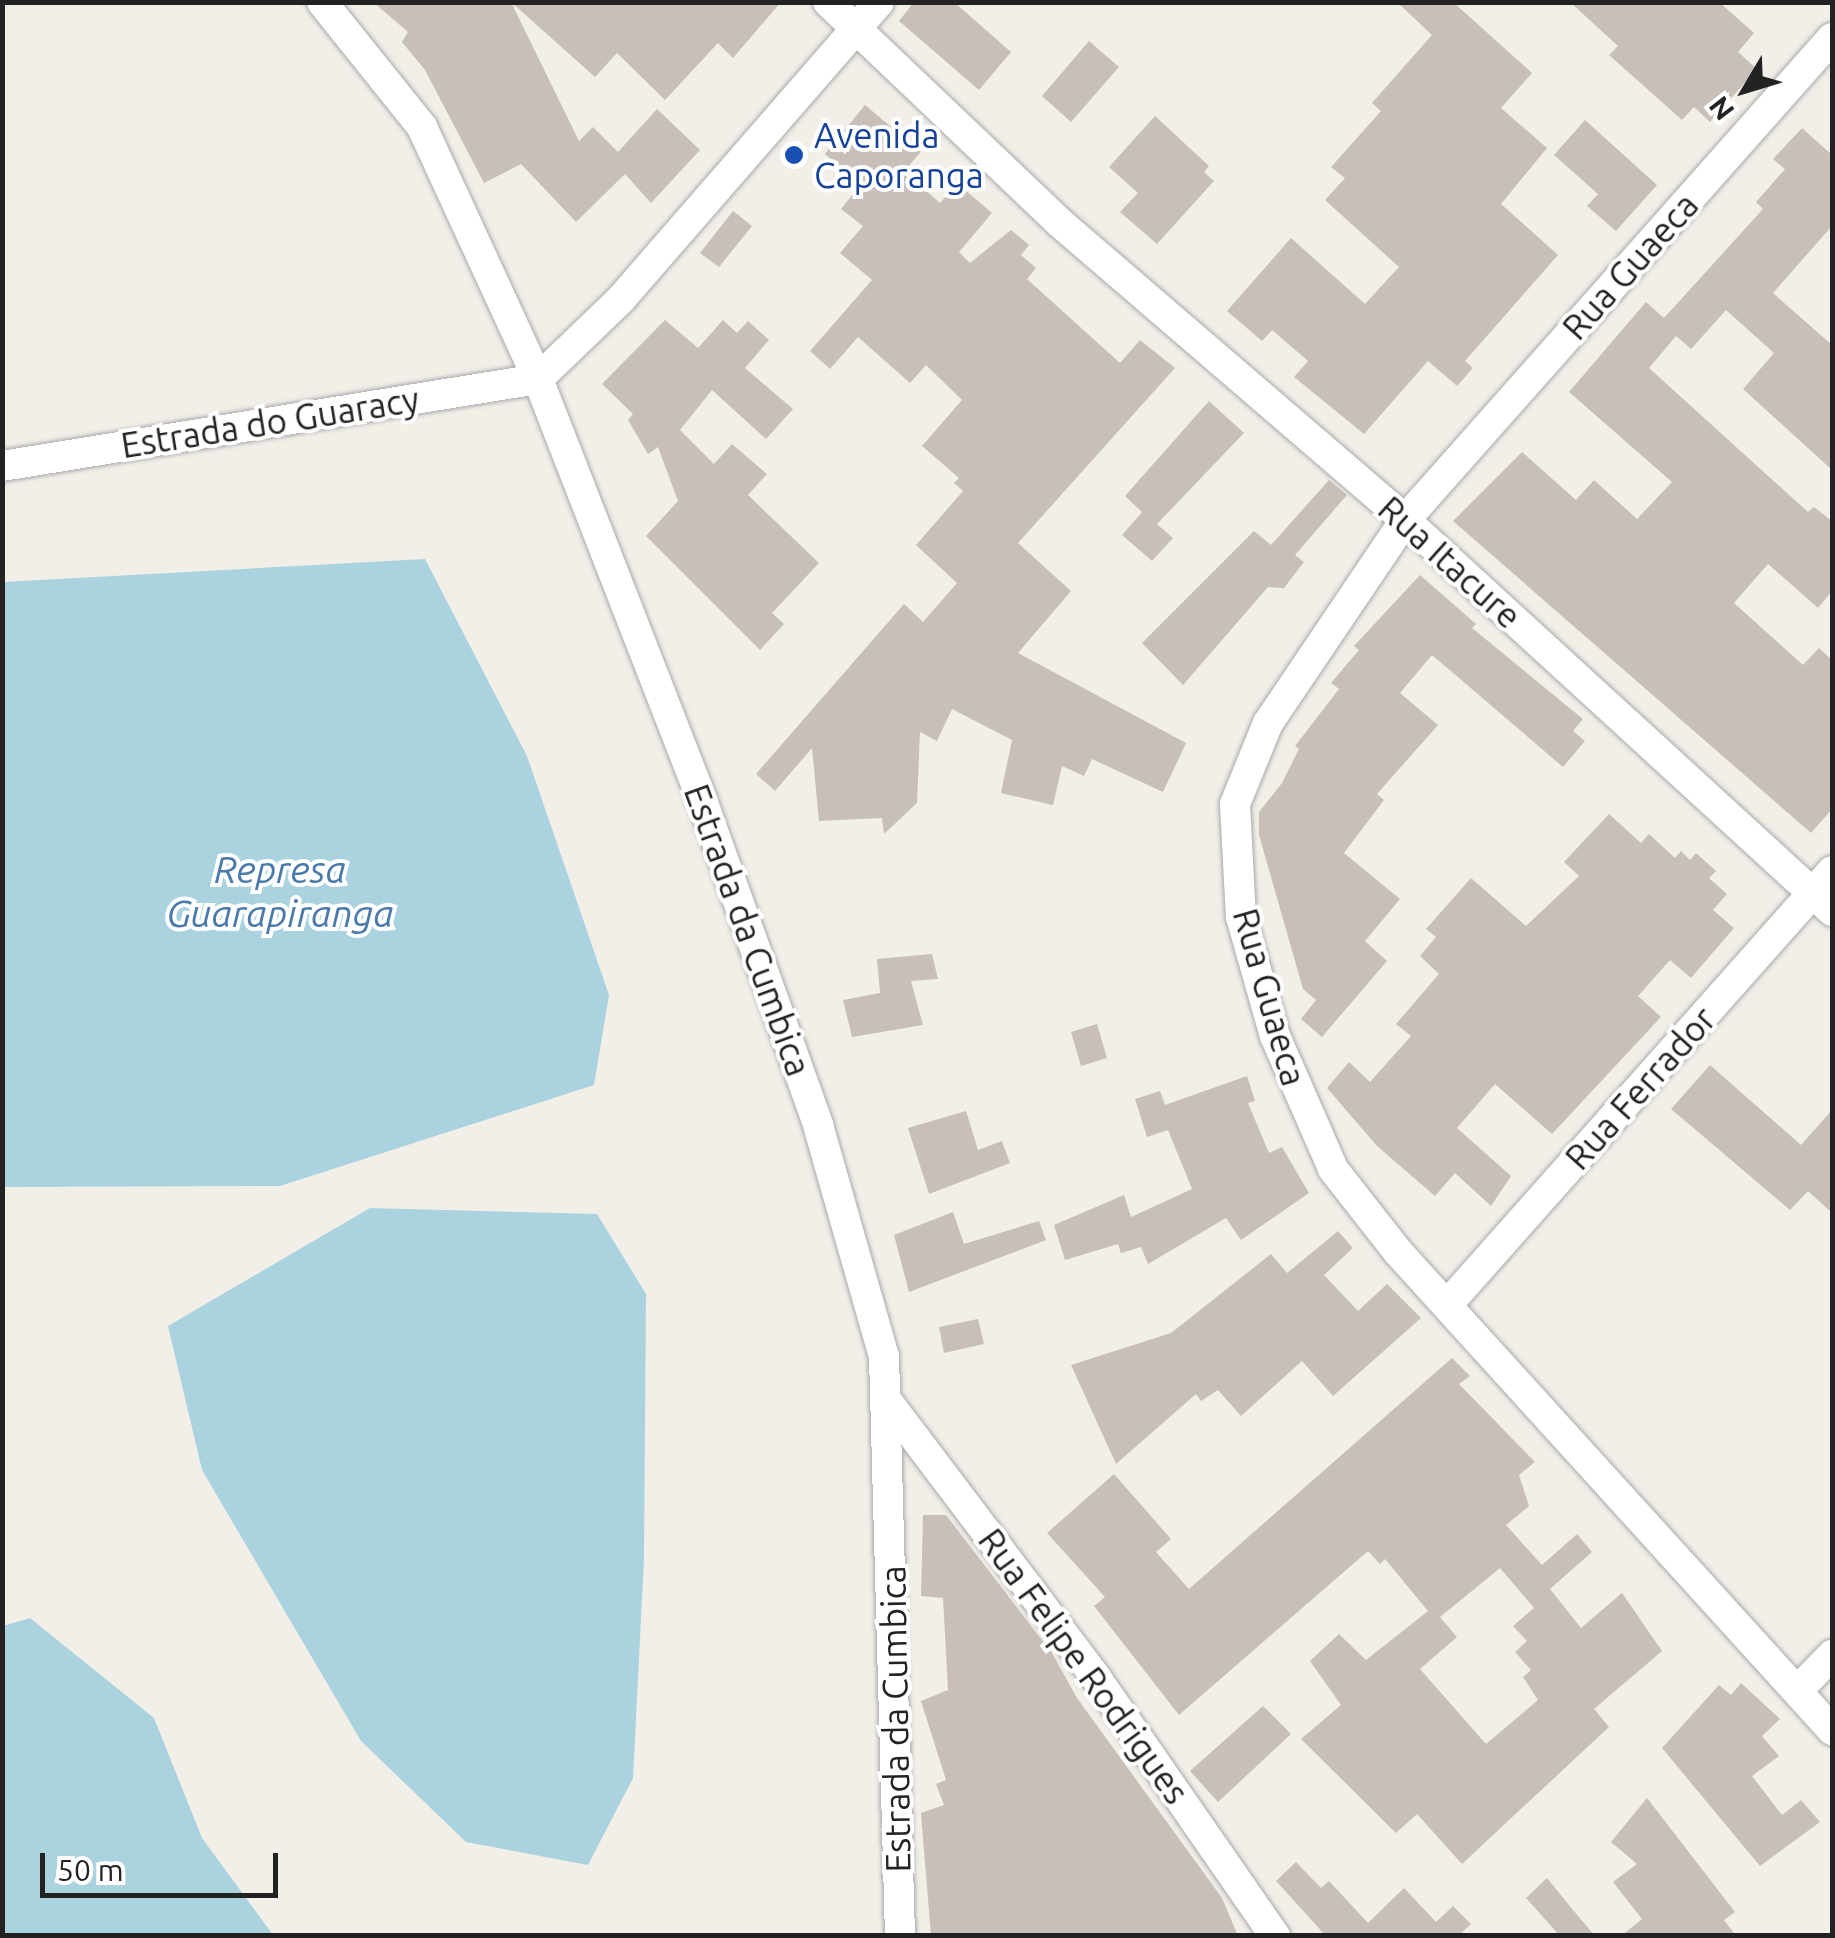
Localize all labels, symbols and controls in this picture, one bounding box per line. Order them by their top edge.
north arrow [1695,40,1795,140]
text: N [1702,91,1740,127]
place label: Avenida Caporanga [814,114,984,196]
marker: Avenida Caporanga [783,144,805,166]
street label: Rua Guaeca [1553,184,1707,348]
street label: Estrada do Guaracy [118,378,422,466]
street label: Rua Itacure [1370,487,1530,637]
street label: Estrada da Cumbica [676,778,820,1082]
water label: Represa Guarapiranga [166,847,394,936]
street label: Rua Guaeca [1225,904,1315,1090]
street label: Rua Ferrador [1556,998,1724,1178]
street label: Rua Felipe Rodrigues [970,1520,1198,1812]
street label: Estrada da Cumbica [871,1565,919,1873]
scale bar [45,1833,282,1895]
text: 50 m [57,1853,124,1887]

